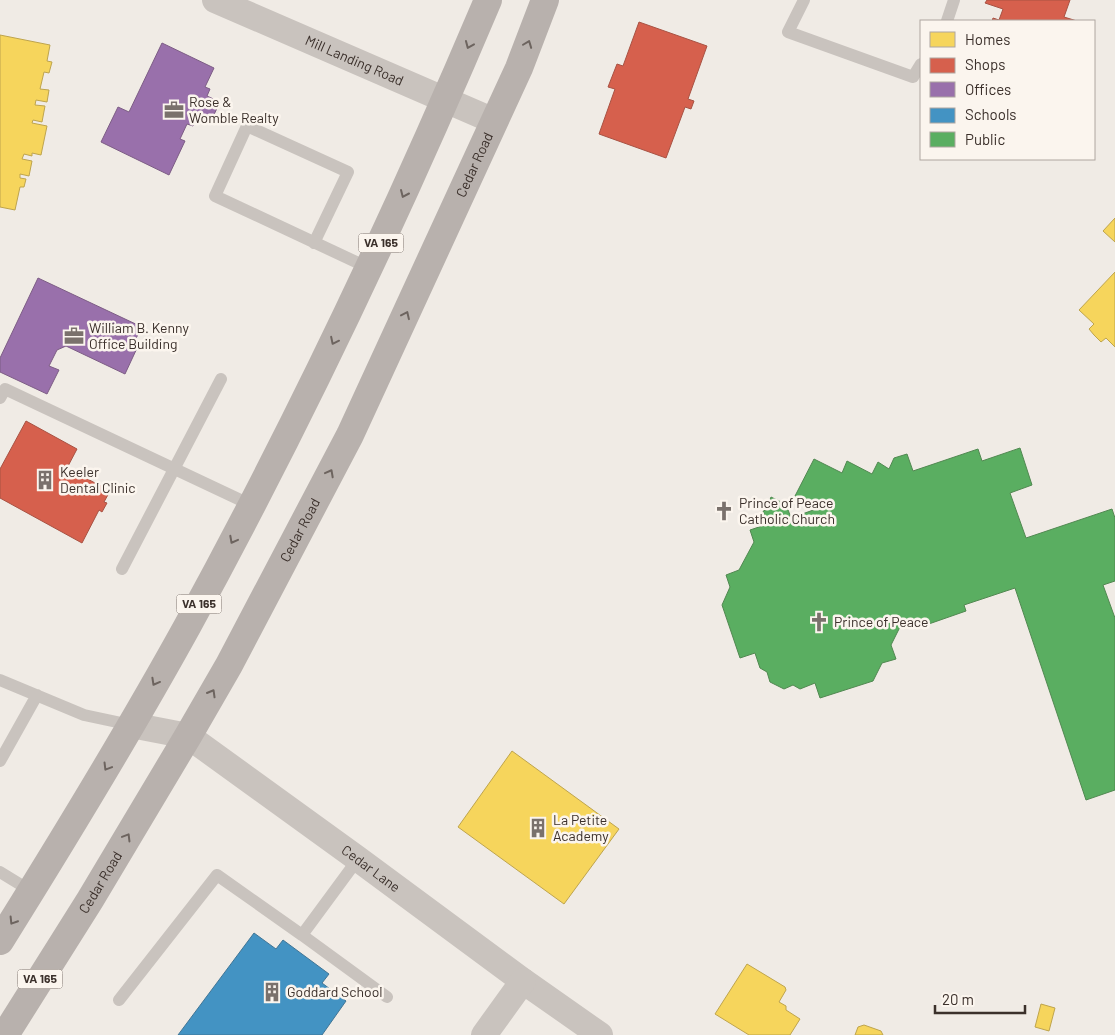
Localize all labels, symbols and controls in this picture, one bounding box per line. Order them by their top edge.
legend [920,20,1095,160]
text: Homes [965,30,1010,48]
street label: Mill Landing Road [303,31,406,89]
one-way arrow [464,40,475,49]
one-way arrow [522,40,532,49]
text: Shops [965,55,1005,73]
text: Offices [965,80,1011,98]
place label: Rose & Womble Realty [189,93,279,126]
office icon: Rose & Womble Realty [163,99,185,121]
text: Schools [965,105,1017,123]
street label: Cedar Road [452,129,496,200]
text: Public [965,130,1005,148]
one-way arrow [399,189,410,198]
road number: VA 165 [358,234,404,252]
one-way arrow [400,311,411,320]
place label: William B. Kenny Office Building [89,319,189,352]
office icon: William B. Kenny Office Building [63,325,85,347]
one-way arrow [330,336,340,345]
place label: Keeler Dental Clinic [60,463,136,496]
building icon: Keeler Dental Clinic [34,469,56,491]
one-way arrow [324,469,334,478]
place label: Prince of Peace Catholic Church [739,494,835,527]
street label: Cedar Road [276,495,323,565]
church icon: Prince of Peace Catholic Church [713,500,735,522]
one-way arrow [229,534,239,543]
road number: VA 165 [176,594,222,614]
church icon: Prince of Peace [808,611,830,633]
place label: Prince of Peace [834,613,929,630]
one-way arrow [152,677,162,686]
one-way arrow [206,690,216,699]
one-way arrow [103,762,113,771]
place label: La Petite Academy [553,811,609,844]
building icon: La Petite Academy [527,817,549,839]
one-way arrow [121,833,131,842]
street label: Cedar Lane [339,841,404,895]
street label: Cedar Road [75,848,125,916]
one-way arrow [9,915,19,924]
road number: VA 165 [18,970,62,989]
building icon: Goddard School [261,981,283,1003]
scale bar [935,982,1025,1014]
place label: Goddard School [287,983,383,1000]
text: 20 m [942,990,974,1008]

